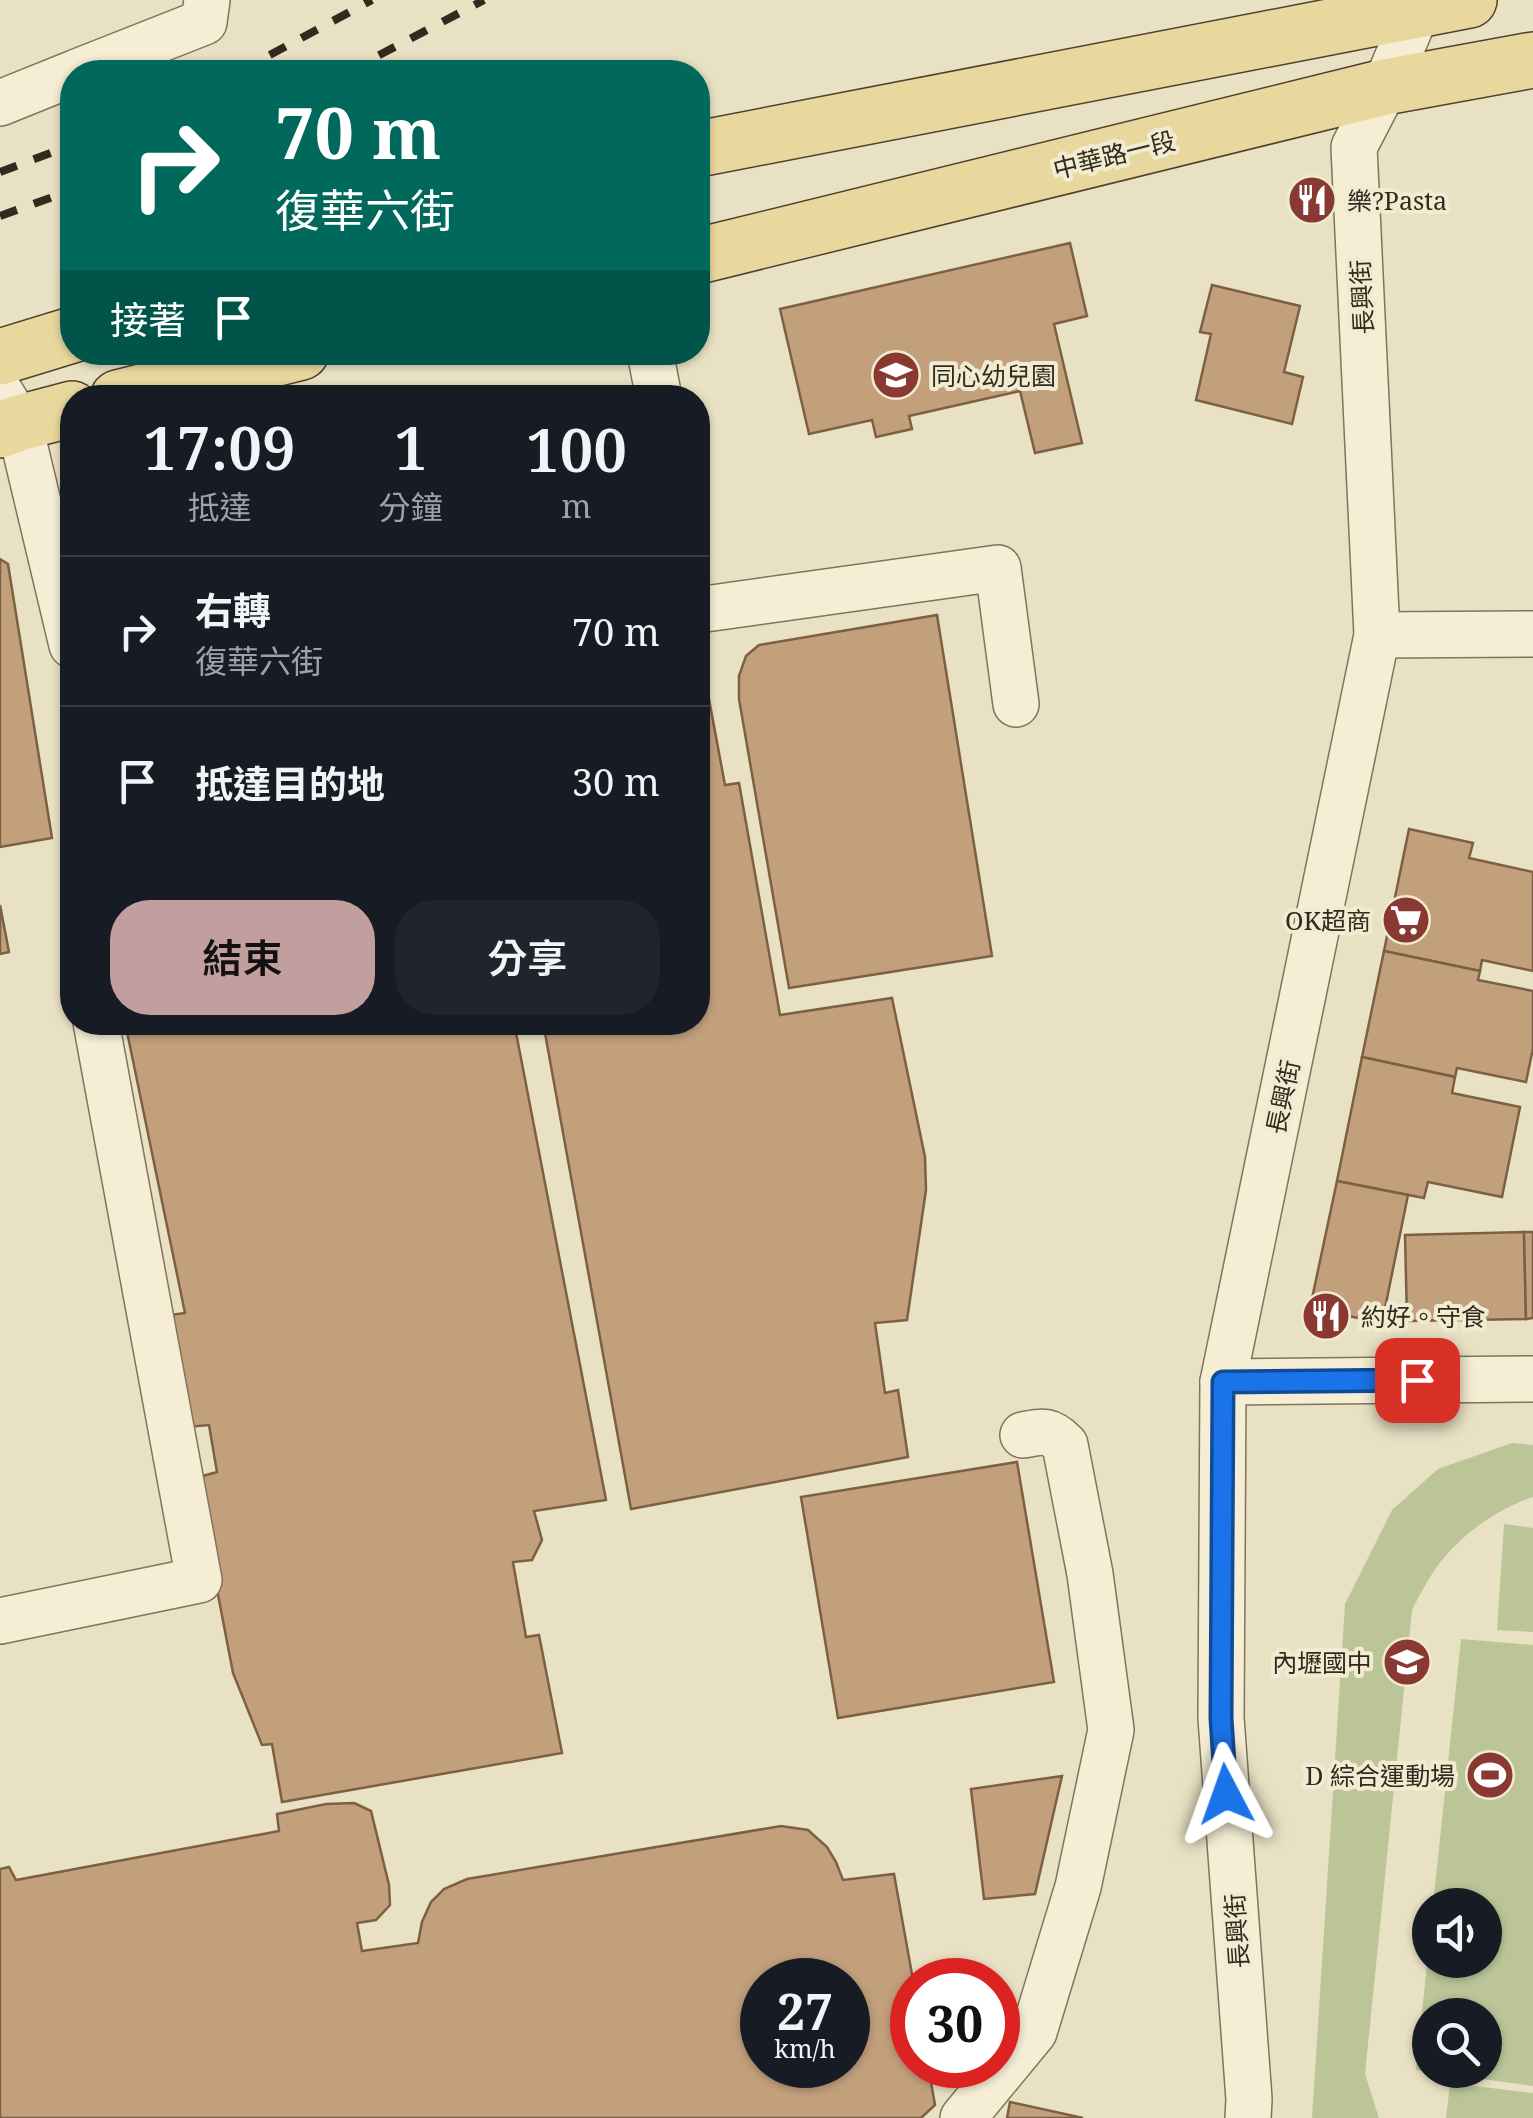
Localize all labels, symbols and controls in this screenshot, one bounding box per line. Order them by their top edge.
text: 70 m [275,84,441,180]
icon: right [110,100,240,230]
street label: 中華路一段 [1049,122,1179,186]
restaurant icon: 樂?Pasta [1286,174,1338,226]
text: 復華六街 [275,179,455,240]
place label: 樂?Pasta [1347,183,1447,217]
street label: 長興街 [1342,259,1380,335]
icon: arrive [206,290,261,345]
text: 接著 [110,293,186,345]
school or university icon: 同心幼兒園 [870,349,922,401]
place label: 同心幼兒園 [931,358,1056,392]
text: 17:09 [143,406,296,488]
text: 1 [394,406,428,488]
text: 100 [526,408,627,490]
text: m [561,484,592,527]
text: 抵達 [187,485,251,528]
text: 分鐘 [379,485,443,528]
text: 右轉 [195,584,271,636]
icon: right [110,604,165,659]
text: 70 m [572,605,660,657]
text: 復華六街 [195,639,323,682]
icon: arrive [110,754,165,809]
text: 30 m [572,755,660,807]
text: 抵達目的地 [195,757,385,809]
supermarket icon: OK超商 [1380,894,1432,946]
button: 結束 [110,900,375,1015]
button: 分享 [395,900,660,1015]
place label: OK超商 [1285,903,1371,937]
street label: 長興街 [1258,1057,1306,1137]
restaurant icon: 約好。守食 [1300,1290,1352,1342]
place label: 約好。守食 [1361,1299,1486,1333]
pin [1375,1338,1460,1423]
icon: arrive [1390,1353,1445,1408]
school or university icon: 內壢國中 [1381,1636,1433,1688]
place label: 內壢國中 [1272,1645,1372,1679]
position arrow [1174,1742,1278,1846]
sports icon: D 綜合運動場 [1464,1749,1516,1801]
place label: D 綜合運動場 [1305,1758,1455,1792]
map controls [1412,1888,1502,2088]
button: sound [1412,1888,1502,1978]
street label: 長興街 [1216,1892,1256,1970]
speed limit sign: 30 [890,1958,1020,2088]
text: 27 [777,1977,833,2045]
button: search [1412,1998,1502,2088]
text: km/h [774,2031,836,2065]

